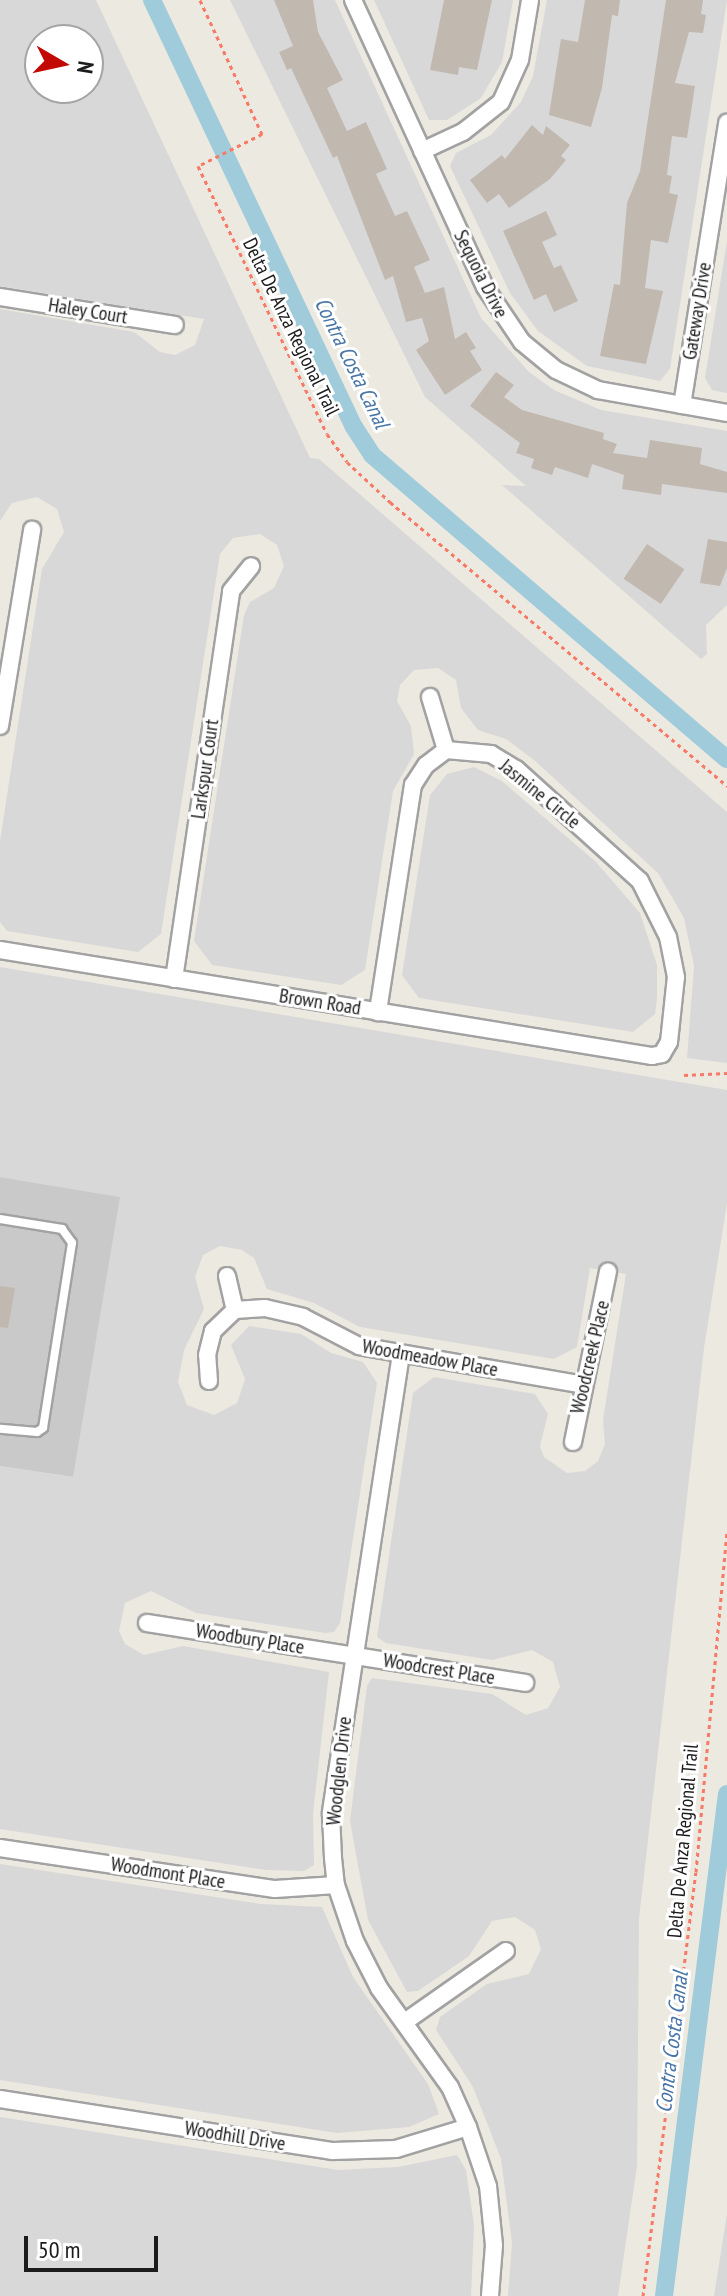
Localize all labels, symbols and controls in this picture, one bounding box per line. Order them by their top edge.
north arrow [24,24,104,104]
text: N [71,59,100,75]
street label: Sequoia Drive [449,226,513,322]
street label: Delta De Anza Regional Trail [237,234,345,420]
street label: Gateway Drive [677,260,717,362]
street label: Haley Court [46,293,130,329]
water label: Contra Costa Canal [309,293,395,433]
street label: Larkspur Court [186,718,224,820]
street label: Jasmine Circle [495,754,585,834]
street label: Brown Road [277,984,363,1020]
street label: Woodcreek Place [565,1298,615,1416]
street label: Woodmeadow Place [360,1334,500,1382]
street label: Woodbury Place [194,1619,306,1659]
street label: Woodcrest Place [381,1648,497,1690]
street label: Woodglen Drive [321,1715,357,1827]
street label: Delta De Anza Regional Trail [663,1742,703,1940]
street label: Woodmont Place [109,1852,227,1894]
water label: Contra Costa Canal [650,1970,694,2114]
street label: Woodhill Drive [183,2116,287,2156]
scale bar [28,2220,162,2270]
text: 50 m [38,2234,80,2265]

